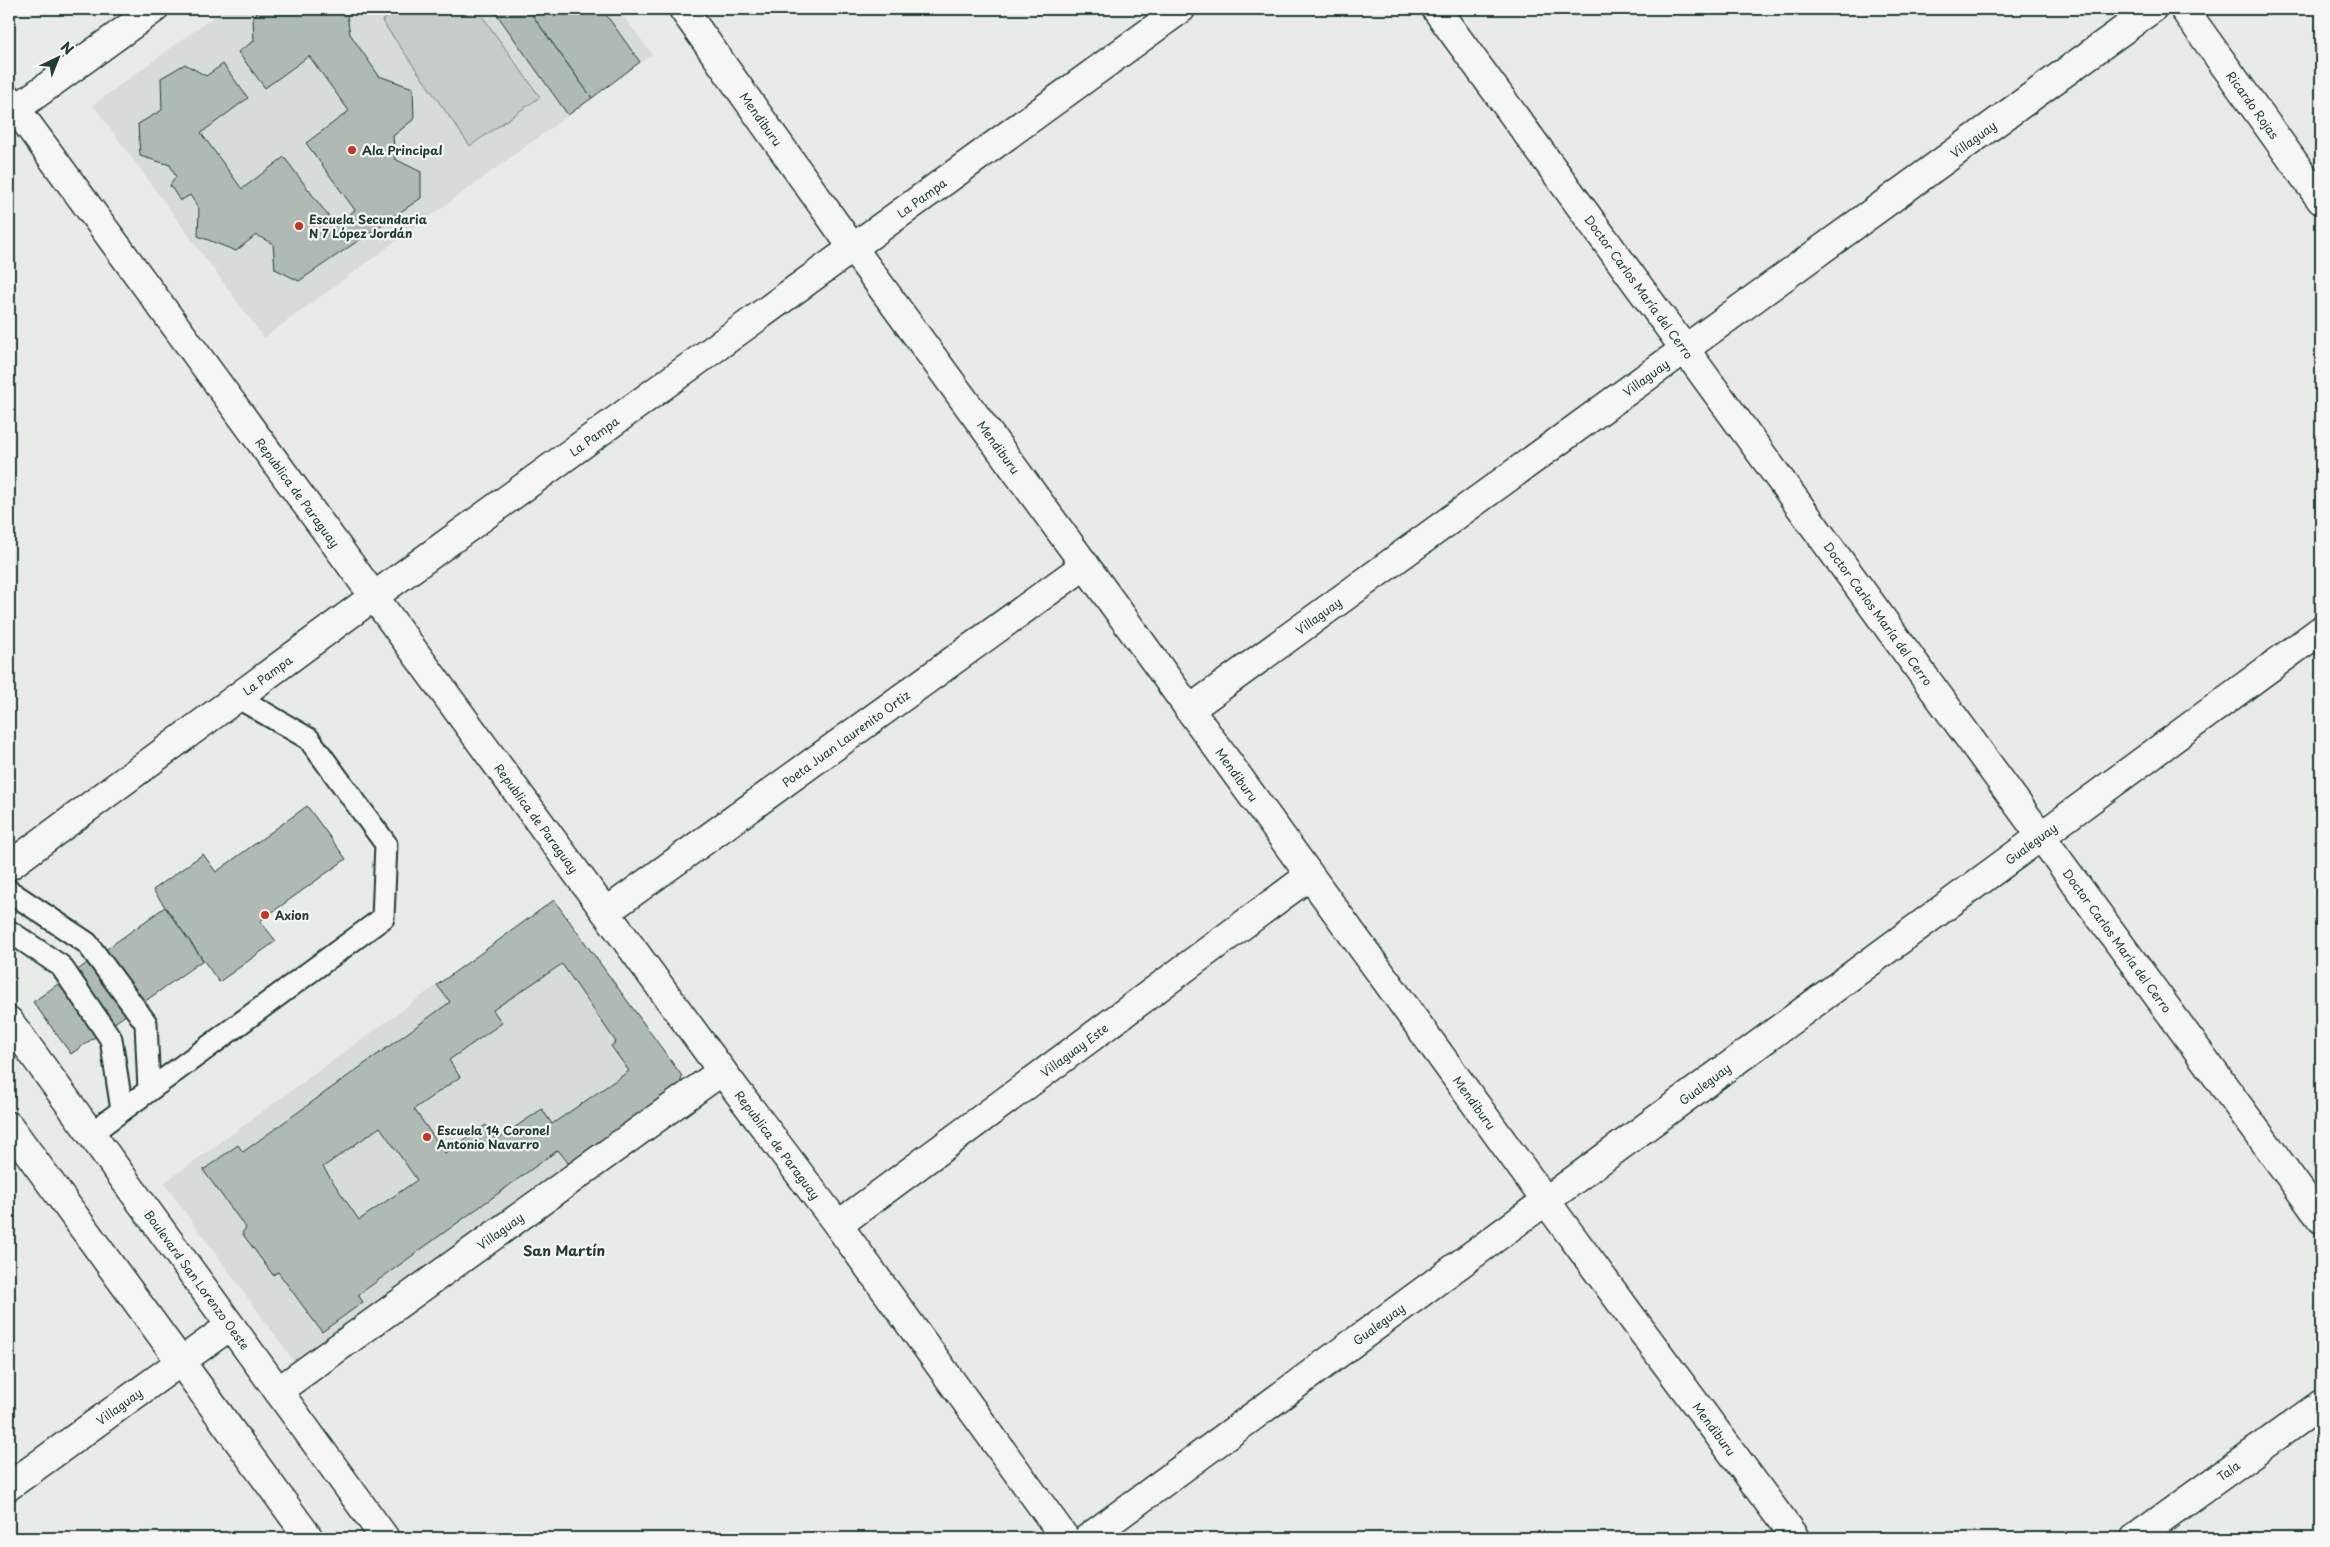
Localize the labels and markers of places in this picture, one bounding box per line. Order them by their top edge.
place label: Ala Principal [362,141,443,159]
marker: Ala Principal [346,144,358,156]
place label: Escuela Secundaria N 7 López Jordán [309,210,428,242]
marker: Escuela Secundaria N 7 López Jordán [293,220,305,232]
place label: Axion [275,906,309,924]
marker: Axion [259,909,271,921]
place label: Escuela 14 Coronel Antonio Navarro [437,1121,550,1153]
marker: Escuela 14 Coronel Antonio Navarro [421,1131,433,1143]

